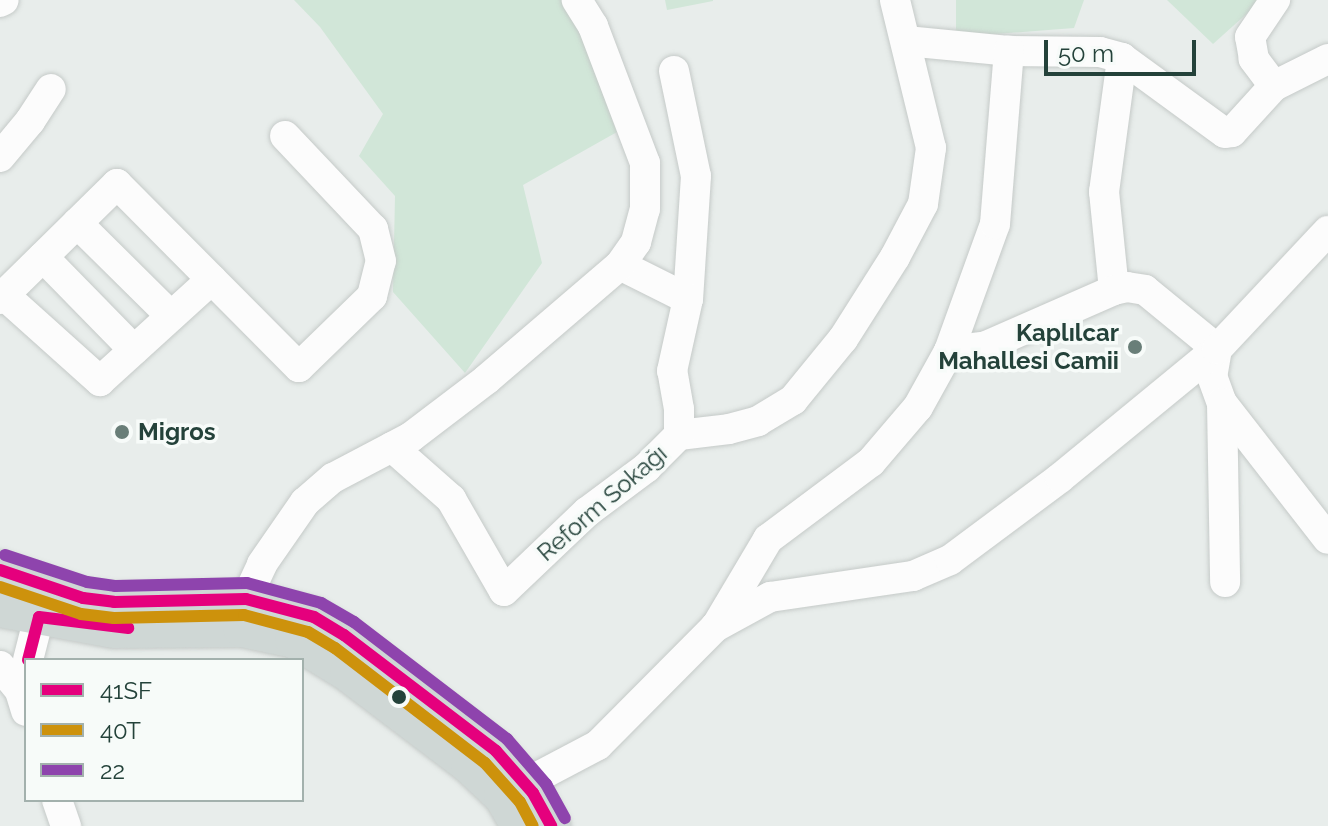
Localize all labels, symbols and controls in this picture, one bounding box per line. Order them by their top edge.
scale bar [1048,24,1200,74]
text: 50 m [1058,39,1114,68]
place label: Kaplılcar Mahallesi Camii [938,319,1119,375]
marker: Kaplılcar Mahallesi Camii [1126,338,1144,356]
place label: Migros [138,418,216,446]
marker: Migros [113,423,131,441]
street label: Reform Sokağı [531,439,673,567]
legend [24,658,304,802]
text: 41SF [100,676,152,705]
unlabelled marker [391,689,407,705]
text: 40T [100,716,141,745]
text: 22 [100,756,125,785]

